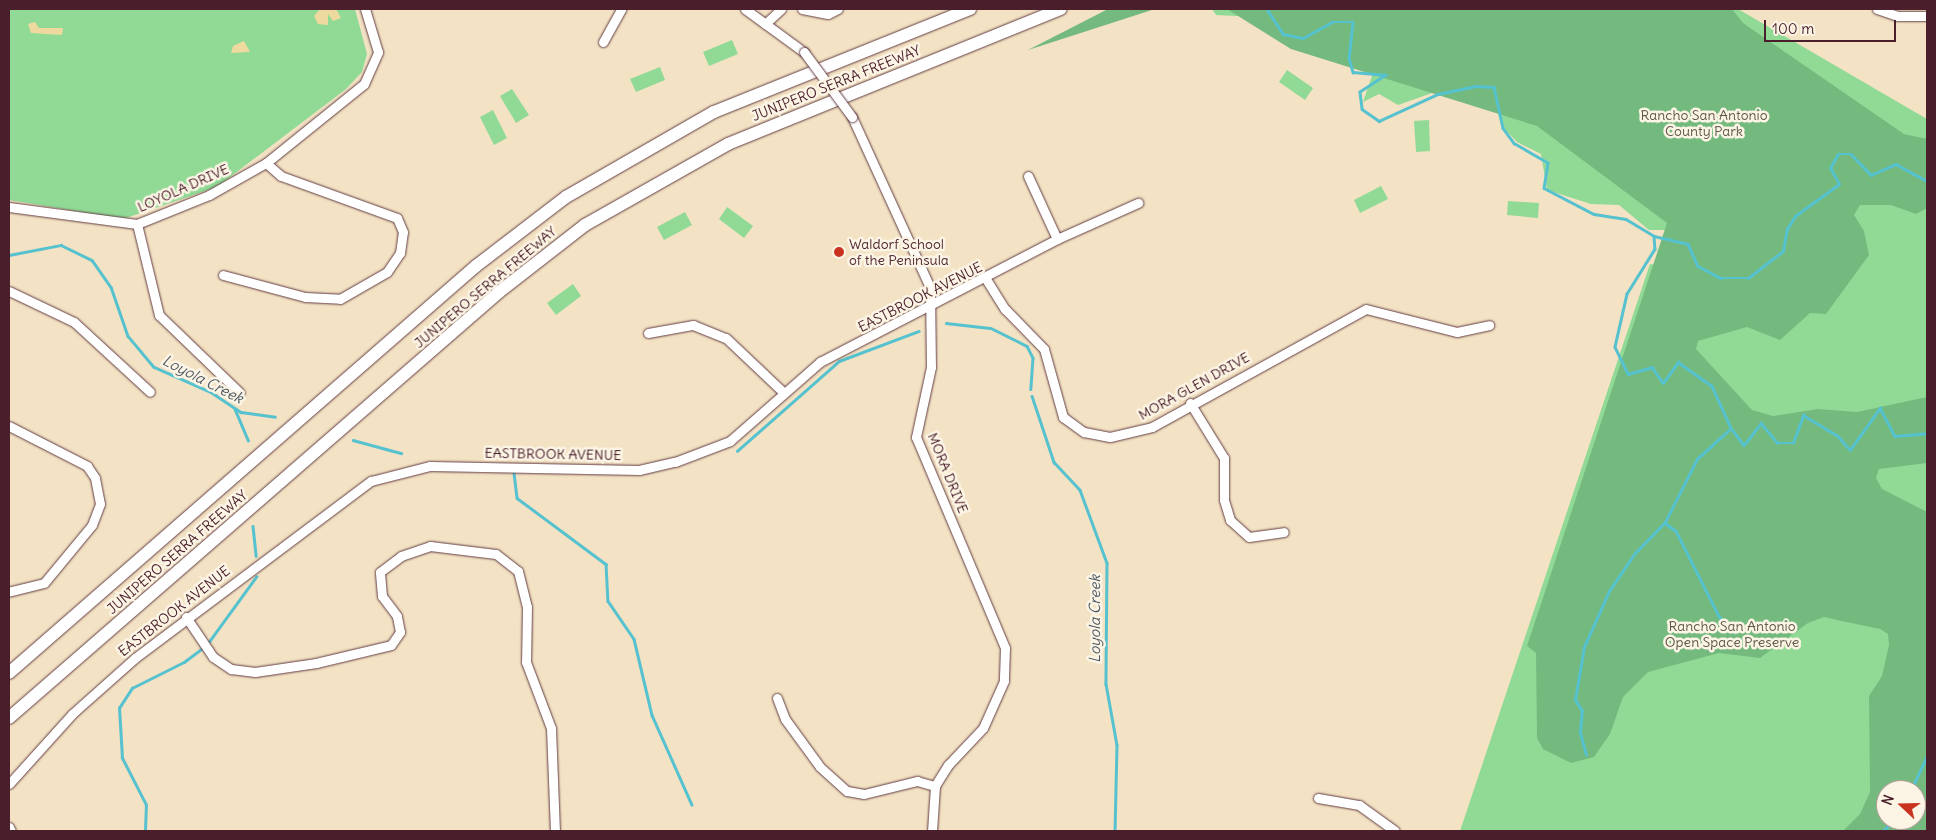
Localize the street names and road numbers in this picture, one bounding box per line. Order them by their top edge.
street label: JUNIPERO SERRA FREEWAY [749,41,923,125]
street label: LOYOLA DRIVE [135,160,231,216]
street label: JUNIPERO SERRA FREEWAY [411,223,559,351]
street label: EASTBROOK AVENUE [855,258,985,336]
street label: MORA GLEN DRIVE [1136,349,1252,423]
street label: MORA DRIVE [924,430,972,516]
street label: EASTBROOK AVENUE [484,444,622,464]
street label: JUNIPERO SERRA FREEWAY [103,487,251,617]
street label: EASTBROOK AVENUE [115,562,233,660]

